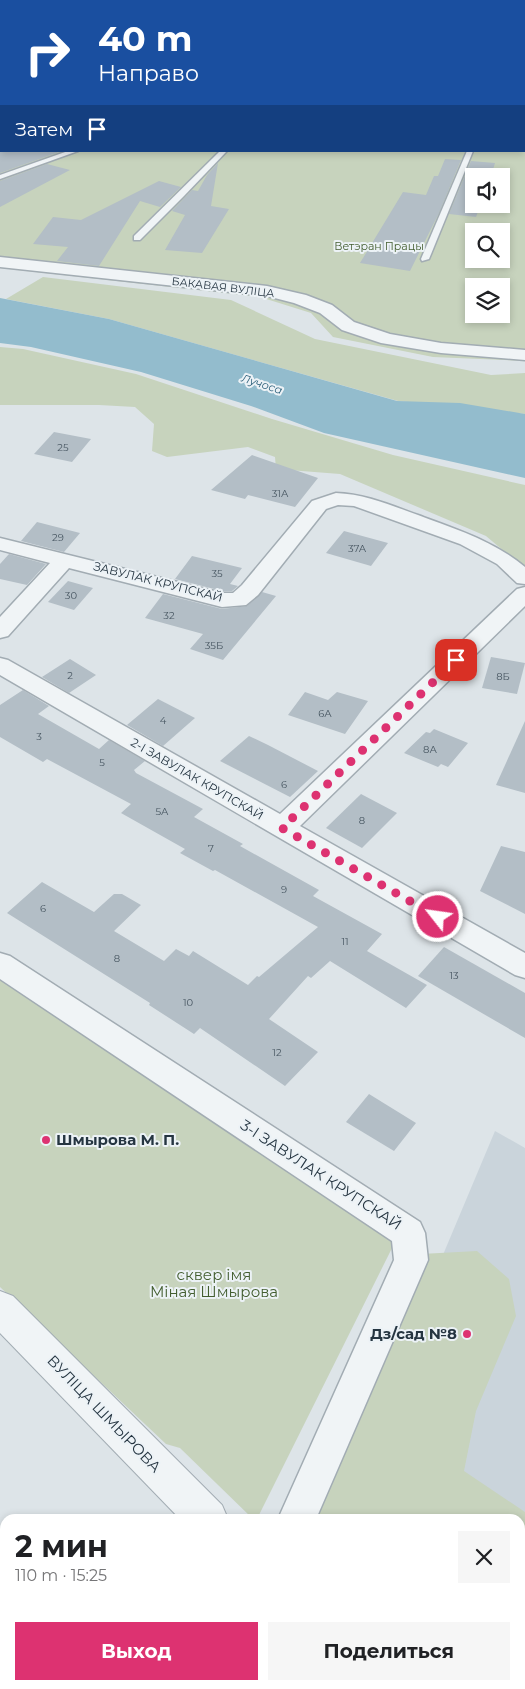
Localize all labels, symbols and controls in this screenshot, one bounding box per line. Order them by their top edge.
text: 40 m [98,17,193,60]
icon: right [15,20,80,85]
text: Направо [98,60,199,87]
icon: arrive [83,115,111,143]
text: Затем [15,118,73,141]
map controls [465,168,510,323]
button: sound [465,168,510,213]
button: search [465,223,510,268]
park label: Ветэран Працы [334,239,424,253]
street label: БАКАВАЯ ВУЛІЦА [171,274,276,300]
button: layers [465,278,510,323]
water label: Лучоса [239,371,285,397]
house number: 25 [57,441,69,454]
house number: 31А [272,487,289,500]
house number: 29 [52,531,64,544]
house number: 37А [348,542,367,555]
street label: ЗАВУЛАК КРУПСКАЙ [92,558,224,605]
house number: 35 [211,567,223,580]
house number: 30 [65,589,78,602]
house number: 32 [163,609,175,622]
house number: 35Б [205,639,223,652]
pin [435,639,477,681]
icon: arrive [442,646,470,674]
house number: 2 [67,669,73,682]
house number: 8Б [496,670,510,683]
house number: 6А [318,707,332,720]
house number: 4 [160,714,167,727]
house number: 3 [36,730,42,743]
street label: 2-І ЗАВУЛАК КРУПСКАЙ [128,734,266,823]
house number: 8А [423,743,437,756]
house number: 5 [99,756,105,769]
house number: 6 [281,778,287,791]
house number: 5А [155,805,169,818]
house number: 8 [359,814,365,827]
house number: 7 [208,842,214,855]
house number: 9 [281,883,287,896]
position arrow [411,890,463,942]
house number: 6 [40,902,46,915]
house number: 11 [341,935,349,948]
house number: 8 [114,952,120,965]
house number: 13 [449,969,459,982]
house number: 10 [183,996,193,1009]
house number: 12 [272,1046,282,1059]
street label: 3-І ЗАВУЛАК КРУПСКАЙ [237,1115,406,1234]
place label: Шмырова М. П. [56,1130,179,1149]
marker: Шмырова М. П. [40,1134,52,1146]
park label: сквер імя Міная Шмырова [150,1265,278,1301]
place label: Дз/сад №8 [370,1324,457,1343]
marker: Дз/сад №8 [461,1328,473,1340]
street label: ВУЛІЦА ШМЫРОВА [43,1351,165,1476]
text: 2 мин [15,1528,108,1565]
button: close [458,1531,510,1583]
text: 110 m · 15:25 [15,1566,107,1585]
button: Выход [15,1622,258,1680]
button: Поделиться [268,1622,510,1680]

